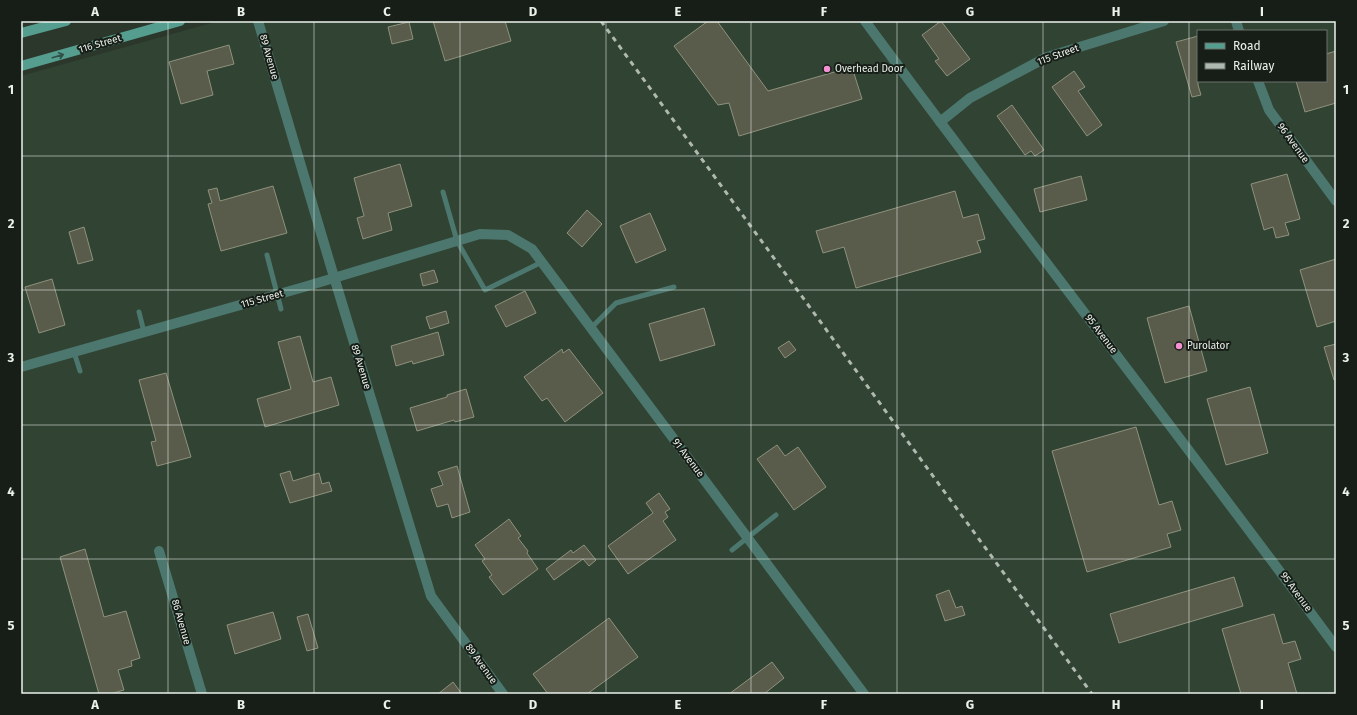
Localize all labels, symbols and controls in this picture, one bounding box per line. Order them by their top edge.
text: A [90,4,99,19]
text: B [237,4,245,19]
text: C [383,4,391,19]
text: D [529,4,538,19]
text: E [675,4,682,19]
text: F [821,4,828,19]
text: G [966,4,974,19]
text: H [1112,4,1120,19]
text: I [1260,4,1264,19]
legend [1197,30,1327,82]
street label: 116 Street [77,32,123,56]
street label: 89 Avenue [257,33,281,81]
text: Road [1233,39,1261,53]
street label: 115 Street [1036,42,1081,68]
one-way arrow [52,52,65,59]
text: Railway [1233,59,1274,73]
place label: Overhead Door [835,63,904,75]
marker: Overhead Door [822,64,832,74]
text: 1 [8,82,14,97]
text: 1 [1343,82,1349,97]
street label: 96 Avenue [1275,121,1311,165]
text: 2 [8,216,15,231]
text: 2 [1343,216,1350,231]
street label: 115 Street [240,287,285,311]
street label: 95 Avenue [1082,312,1120,356]
place label: Purolator [1187,340,1229,352]
marker: Purolator [1174,341,1184,351]
street label: 89 Avenue [348,343,374,391]
text: 3 [7,350,15,365]
text: 3 [1342,350,1350,365]
street label: 91 Avenue [670,436,706,480]
text: 4 [7,484,15,499]
text: 4 [1342,484,1350,499]
street label: 95 Avenue [1278,570,1314,614]
street label: 86 Avenue [169,598,193,646]
text: 5 [8,618,15,633]
text: 5 [1343,618,1350,633]
street label: 89 Avenue [462,642,500,686]
text: A [90,697,99,712]
text: B [237,697,245,712]
text: C [383,697,391,712]
text: D [529,697,538,712]
text: E [675,697,682,712]
text: F [821,697,828,712]
text: G [966,697,974,712]
text: H [1112,697,1120,712]
text: I [1260,697,1264,712]

